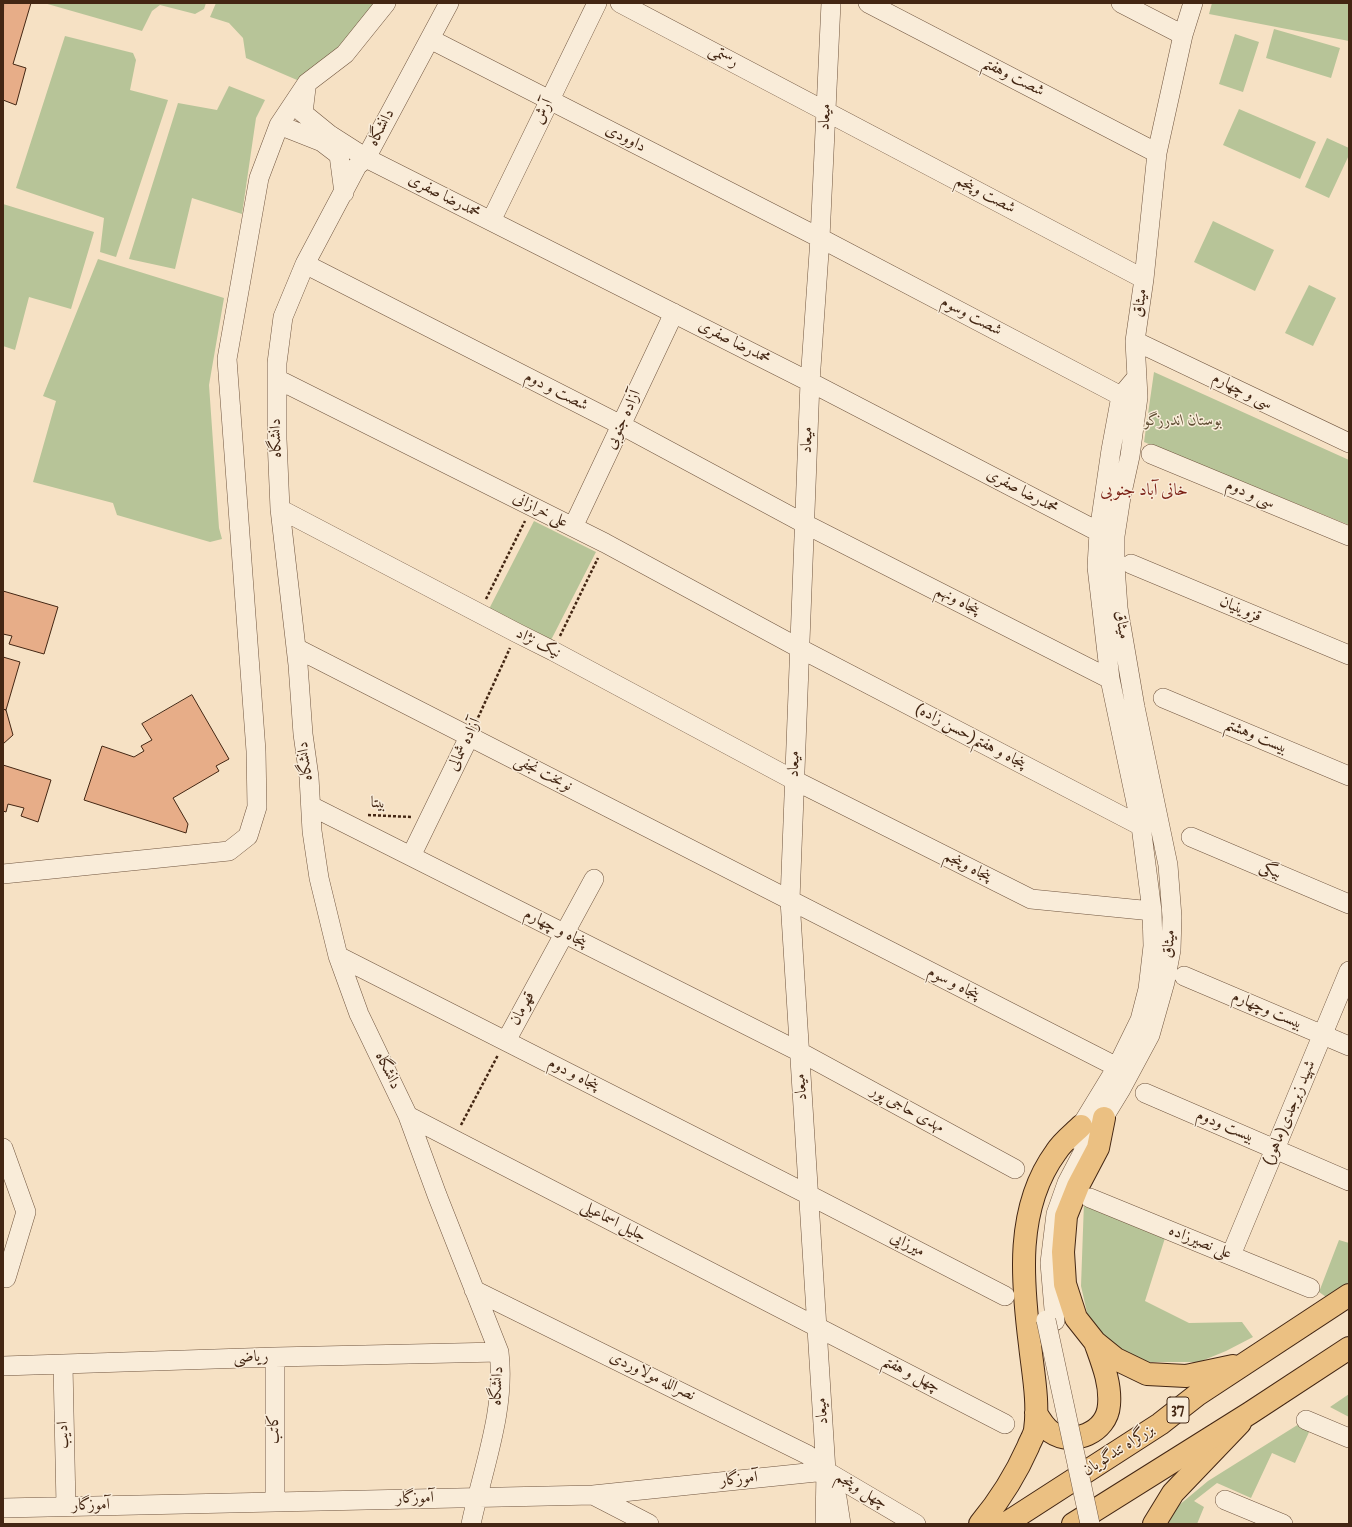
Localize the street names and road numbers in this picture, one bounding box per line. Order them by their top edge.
street label: رستمی [705,41,741,73]
street label: شصت وهفتم [979,54,1047,102]
street label: آرش [530,96,558,128]
street label: میعاد [816,103,836,131]
street label: دانشگاه [364,106,400,150]
street label: داوودی [602,121,648,157]
street label: محمدرضا صفری [405,171,483,223]
street label: شصت وپنجم [952,171,1018,219]
street label: میثاق [1129,287,1153,319]
street label: شصت وسوم [937,293,1005,341]
street label: محمدرضا صفری [695,317,773,369]
street label: شصت و دوم [521,368,591,416]
street label: سی و چهارم [1209,369,1275,415]
street label: آزاده جنوبی [602,387,646,453]
street label: دانشگاه [267,418,287,458]
street label: میعاد [798,426,818,454]
street label: محمدرضا صفری [983,465,1061,519]
street label: سی و دوم [1223,476,1277,514]
street label: علی خرازانی [509,489,571,533]
street label: پنجاه ونهم [932,582,982,620]
street label: قزوینیان [1216,593,1264,627]
street label: میثاق [1109,609,1133,641]
street label: نیک نژاد [512,625,564,663]
street label: (حسن زاده)پنجاه و هفتم [911,700,1029,774]
street label: بیست وهشتم [1222,715,1290,759]
street label: آزاده شمالی [444,716,486,774]
street label: دانشگاه [294,740,318,782]
street label: میعاد [785,750,805,778]
street label: نوبخت نجفی [511,751,575,797]
street label: بیتا [370,794,386,814]
street label: پنجاه وپنجم [940,847,994,887]
street label: بیگی [1256,858,1284,884]
street label: پنجاه و چهارم [520,905,590,953]
street label: میثاق [1159,929,1181,959]
street label: پنجاه و سوم [924,963,982,1005]
street label: بیست وچهارم [1229,988,1305,1034]
street label: قهرمان [506,989,540,1029]
street label: دانشگاه [370,1049,404,1093]
street label: پنجاه و دوم [544,1054,602,1096]
street label: شهید زبرجدی(ماهور) [1259,1058,1321,1168]
street label: میعاد [791,1073,813,1101]
street label: مهدی حاجی پور [867,1082,947,1138]
street label: بیست ودوم [1193,1106,1257,1148]
street label: جلیل اسماعیلی [577,1197,649,1247]
street label: علی نصیرزاده [1166,1222,1234,1264]
street label: میرزایی [886,1228,928,1262]
street label: ریاضی [233,1348,269,1368]
street label: نصرالله مولاوردی [606,1348,698,1406]
street label: چهل و هفتم [879,1352,943,1398]
street label: دانشگاه [487,1366,509,1406]
street label: میعاد [812,1397,834,1425]
road number: 37 [1167,1397,1189,1423]
street label: کاتب [265,1414,285,1444]
street label: ادیب [54,1421,74,1449]
street label: بزرگراه تندگویان [1080,1421,1158,1481]
street label: آموزگار [719,1468,759,1492]
street label: چهل وپنجم [831,1468,891,1514]
street label: آموزگار [396,1489,434,1509]
street label: آموزگار [72,1496,110,1516]

